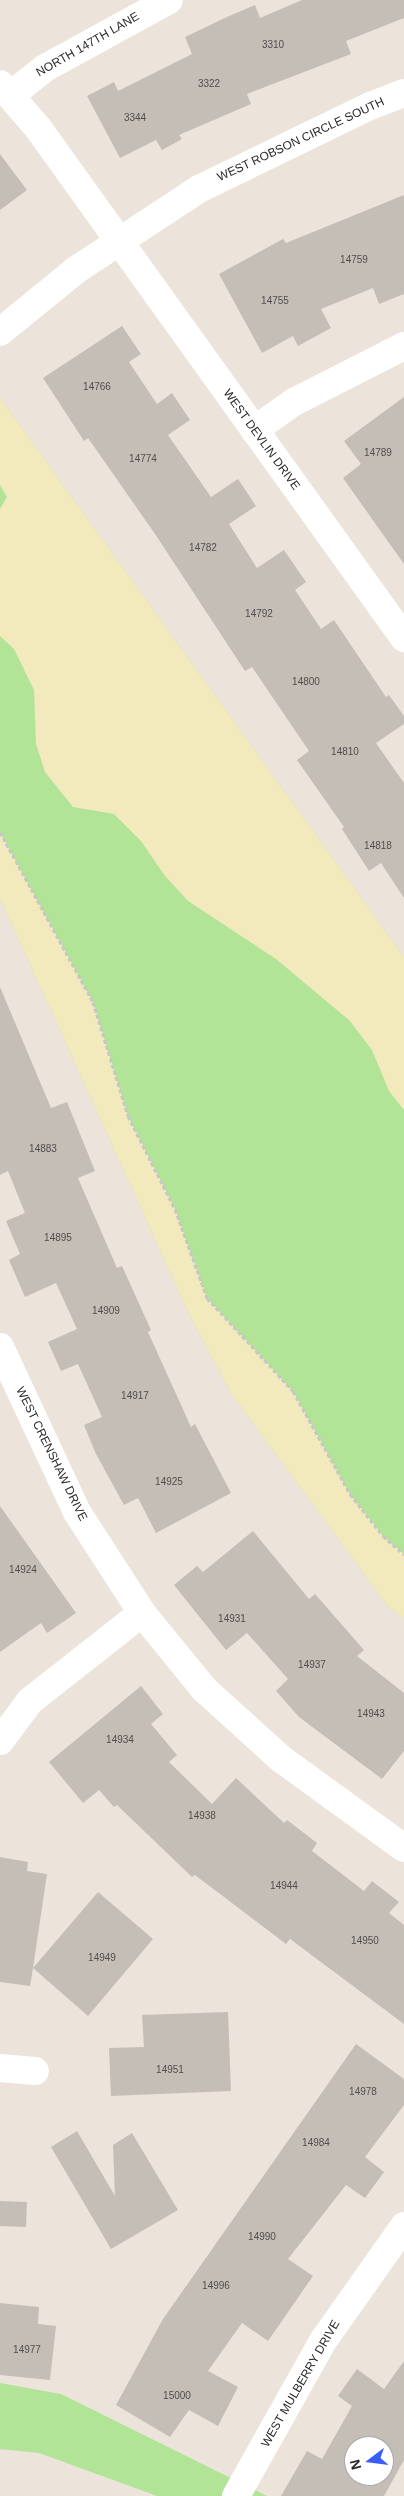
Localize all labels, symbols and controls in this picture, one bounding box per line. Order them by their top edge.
street label: NORTH 147TH LANE [34,10,142,80]
house number: 3310 [262,39,284,51]
house number: 3322 [198,78,220,90]
street label: WEST ROBSON CIRCLE SOUTH [215,95,387,185]
house number: 3344 [124,112,146,124]
house number: 14759 [340,254,368,266]
house number: 14755 [261,295,289,307]
house number: 14766 [83,381,111,393]
street label: WEST DEVLIN DRIVE [220,387,302,493]
house number: 14789 [364,447,392,459]
house number: 14774 [129,453,157,465]
house number: 14782 [189,542,217,554]
house number: 14792 [245,608,273,620]
house number: 14800 [292,676,320,688]
house number: 14810 [331,746,359,758]
house number: 14818 [364,840,392,852]
house number: 14883 [29,1143,57,1155]
house number: 14895 [44,1232,72,1244]
house number: 14909 [92,1305,120,1317]
street label: WEST CRENSHAW DRIVE [12,1385,90,1523]
house number: 14917 [121,1390,149,1402]
house number: 14925 [155,1476,183,1488]
house number: 14924 [9,1564,37,1576]
house number: 14931 [218,1613,246,1625]
house number: 14937 [298,1659,326,1671]
house number: 14943 [357,1708,385,1720]
house number: 14934 [106,1734,134,1746]
house number: 14938 [188,1810,216,1822]
house number: 14944 [270,1880,298,1892]
house number: 14950 [351,1935,379,1947]
house number: 14949 [88,1952,116,1964]
house number: 14951 [156,2064,184,2076]
house number: 14978 [349,2086,377,2098]
house number: 14984 [302,2137,330,2149]
house number: 14990 [248,2231,276,2243]
house number: 14996 [202,2280,230,2292]
street label: WEST MULBERRY DRIVE [259,2318,343,2450]
house number: 14977 [13,2344,41,2356]
house number: 15000 [163,2390,191,2402]
north arrow [344,2436,394,2486]
text: N [346,2458,365,2472]

